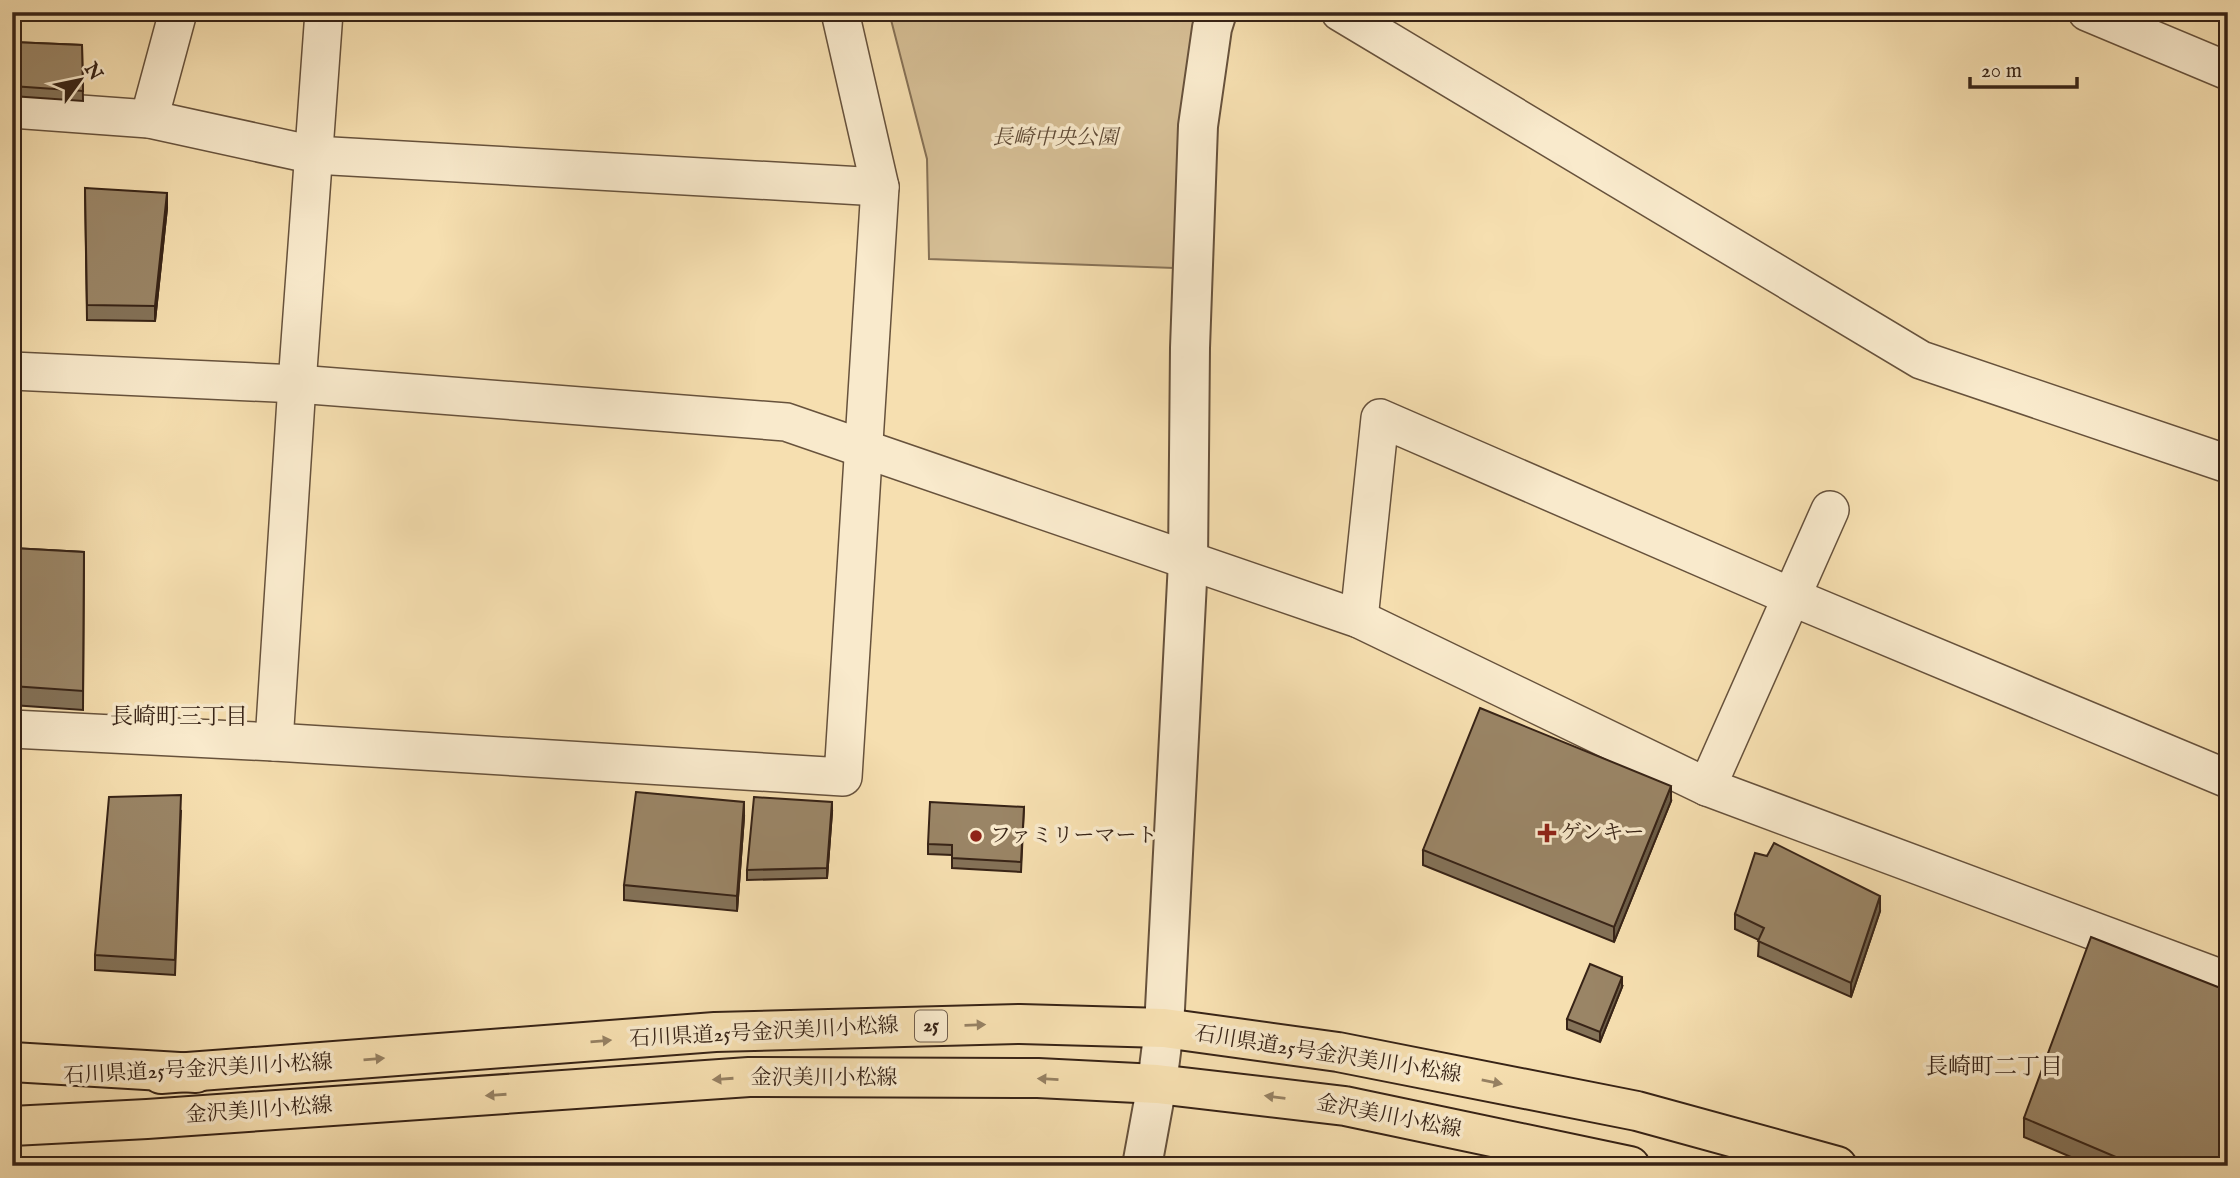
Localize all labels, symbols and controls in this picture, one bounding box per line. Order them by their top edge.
north arrow [46,46,116,116]
scale bar [1970,46,2077,90]
text: N [77,58,107,86]
text: 20 m [1981,58,2022,85]
park label: 長崎中央公園 [992,125,1121,152]
district label: 長崎町三丁目 [110,703,248,732]
place label: ゲンキー [1561,820,1645,847]
place label: ファミリーマート [990,823,1158,850]
marker: ゲンキー [1539,825,1555,841]
marker: ファミリーマート [968,828,984,844]
road number: 25 [915,1010,947,1042]
street label: 石川県道25号金沢美川小松線 [629,1012,899,1054]
one-way arrow [964,1019,986,1031]
street label: 石川県道25号金沢美川小松線 [1193,1021,1463,1089]
one-way arrow [590,1035,612,1046]
street label: 石川県道25号金沢美川小松線 [63,1049,333,1091]
one-way arrow [363,1053,385,1064]
district label: 長崎町二丁目 [1925,1053,2063,1082]
street label: 金沢美川小松線 [751,1065,898,1092]
one-way arrow [1037,1073,1059,1084]
one-way arrow [712,1074,734,1085]
one-way arrow [1481,1077,1503,1088]
one-way arrow [485,1090,507,1101]
street label: 金沢美川小松線 [1314,1090,1464,1144]
street label: 金沢美川小松線 [185,1092,333,1130]
one-way arrow [1264,1092,1286,1103]

